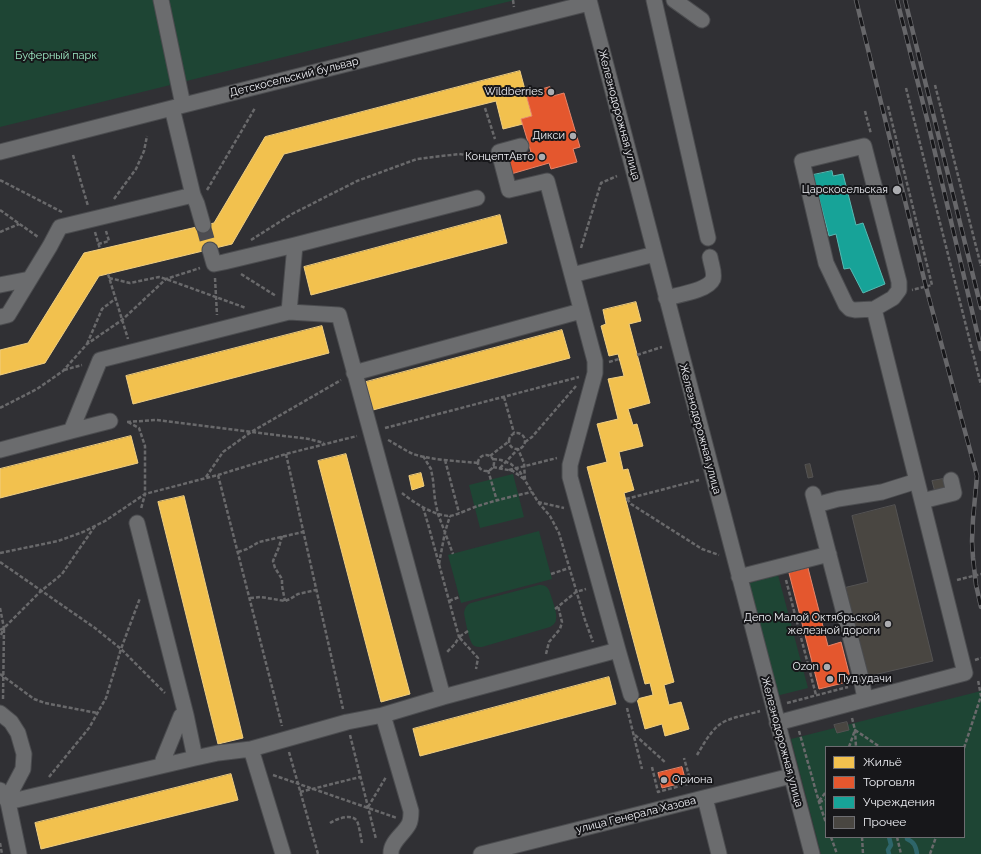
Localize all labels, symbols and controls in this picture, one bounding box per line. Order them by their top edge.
street label: Железнодорожная улица [595,48,643,182]
park label: Буферный парк [15,49,97,63]
street label: Детскосельский бульвар [228,55,360,99]
place label: Wildberries [484,85,543,99]
marker: Wildberries [546,87,556,97]
place label: Дикси [532,129,565,143]
marker: Дикси [568,131,578,141]
place label: КонцептАвто [465,150,534,164]
marker: КонцептАвто [537,152,547,162]
place label: Царскосельская [802,183,888,197]
marker: Царскосельская [891,184,903,196]
street label: Железнодорожная улица [676,362,724,496]
place label: Депо Малой Октябрьской железной дороги [744,611,880,637]
marker: Депо Малой Октябрьской железной дороги [883,619,893,629]
place label: Ozon [792,660,819,674]
marker: Ozon [822,662,832,672]
place label: Пуд удачи [838,672,892,686]
marker: Пуд удачи [825,674,835,684]
street label: Железнодорожная улица [758,675,806,809]
legend [825,746,965,838]
text: Жильё [863,755,902,769]
place label: Ориона [672,773,712,787]
marker: Ориона [659,775,669,785]
text: Торговля [863,775,915,789]
street label: улица Генерала Хазова [575,794,697,836]
text: Учреждения [863,795,935,809]
text: Прочее [863,815,906,829]

